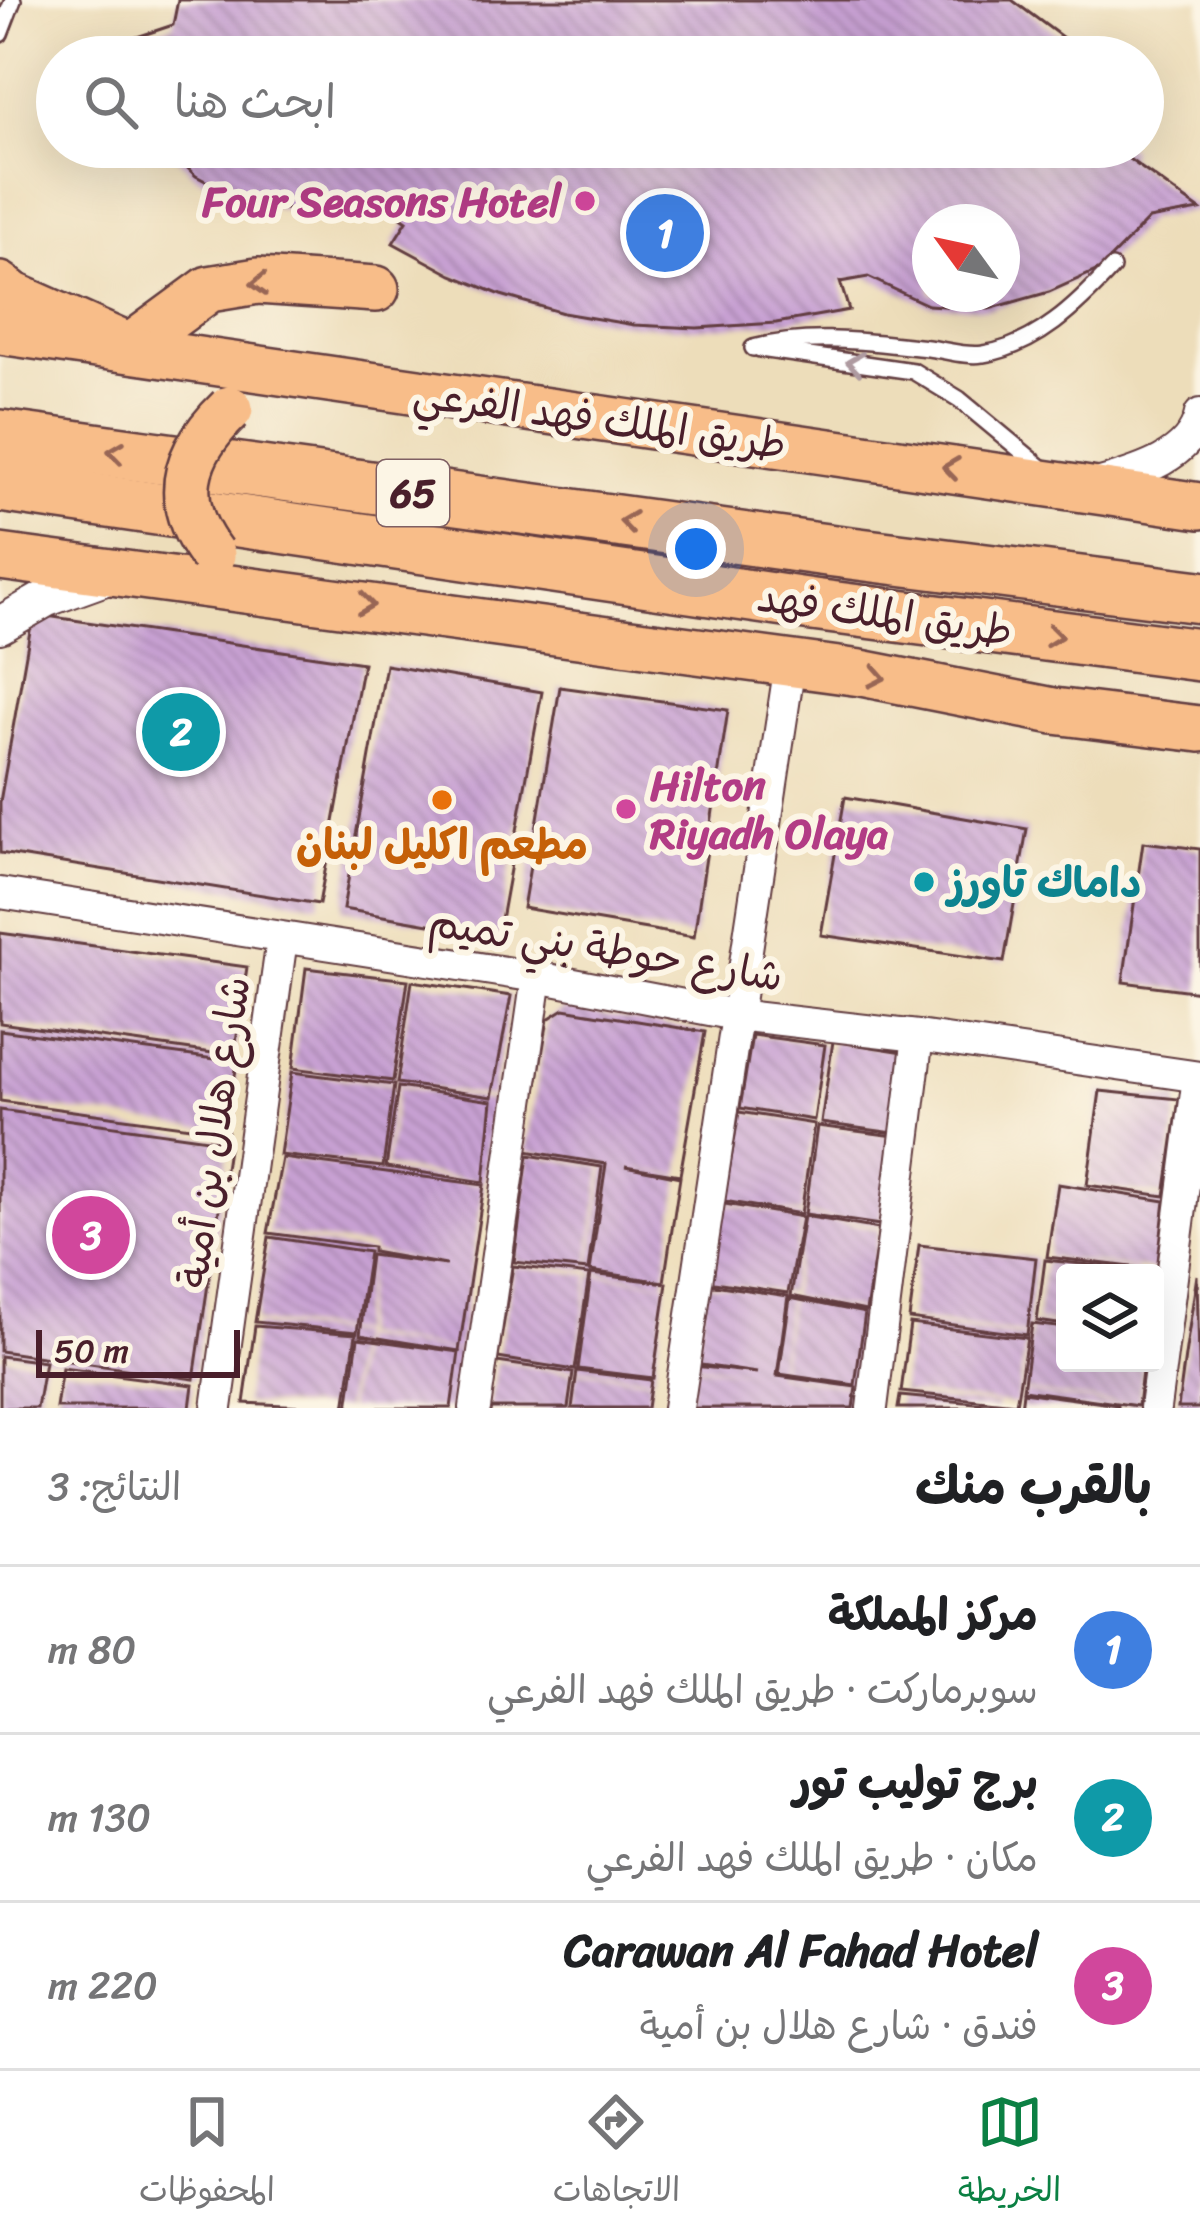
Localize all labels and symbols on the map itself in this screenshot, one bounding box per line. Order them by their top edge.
place label: Four Seasons Hotel [201,165,563,239]
marker: Four Seasons Hotel [572,188,598,214]
pin: 1 [626,188,704,278]
north arrow [912,204,1020,312]
one-way arrow [249,270,268,296]
one-way arrow [846,351,865,377]
street label: طريق الملك فهد الفرعي [409,356,791,482]
one-way arrow [107,440,126,466]
one-way arrow [941,456,961,482]
road number: 65 [377,460,449,526]
one-way arrow [618,510,637,536]
your location [666,519,726,579]
street label: طريق الملك فهد [752,559,1017,669]
one-way arrow [356,590,376,616]
one-way arrow [1044,622,1064,648]
one-way arrow [867,663,887,688]
pin: 2 [142,687,220,777]
place label: Hilton Riyadh Olaya [649,749,888,871]
marker: مطعم اكليل لبنان [429,787,455,813]
marker: Hilton Riyadh Olaya [613,796,639,822]
place label: مطعم اكليل لبنان [296,808,588,882]
place label: داماك تاورز [944,846,1141,920]
marker: داماك تاورز [911,869,937,895]
street label: شارع حوطة بني تميم [423,884,788,1014]
street label: شارع هلال بن أمية [155,971,272,1293]
pin: 3 [52,1190,130,1280]
scale bar [36,1324,240,1377]

